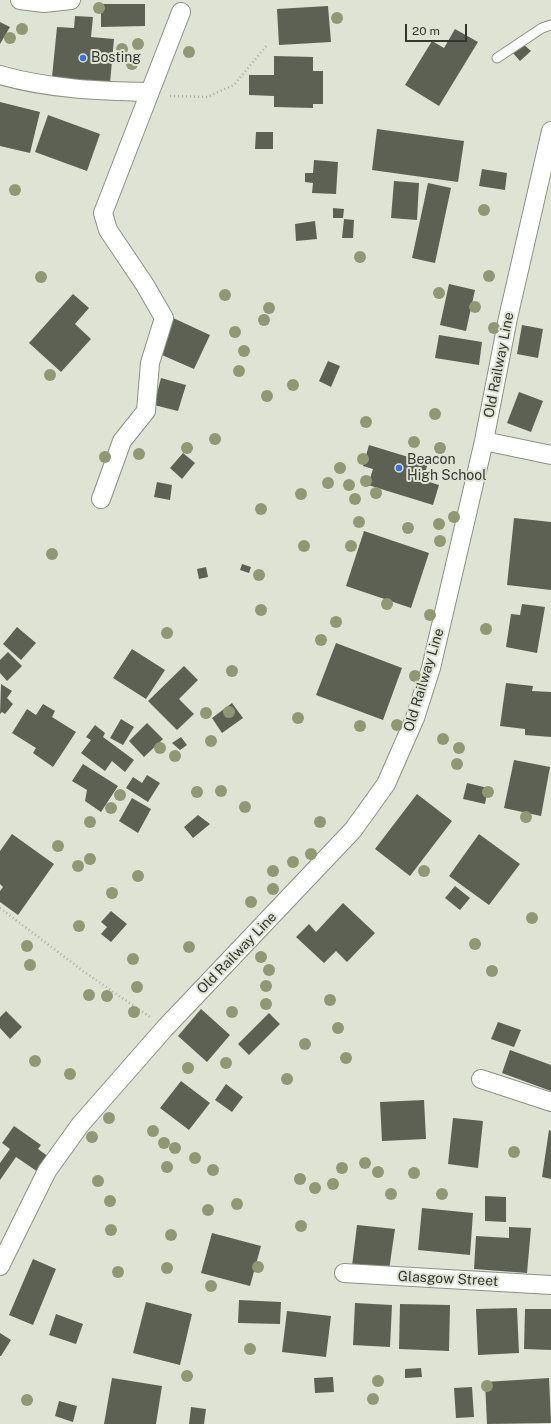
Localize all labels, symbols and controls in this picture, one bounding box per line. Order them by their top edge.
scale bar [407,16,469,42]
text: 20 m [412,24,440,38]
place label: Bosting [91,50,141,66]
marker: Bosting [78,53,88,63]
street label: Old Railway Line [481,311,517,419]
place label: Beacon High School [407,452,486,484]
marker: Beacon High School [394,463,404,473]
street label: Old Railway Line [400,626,448,734]
street label: Old Railway Line [194,909,280,997]
street label: Glasgow Street [397,1268,499,1290]

